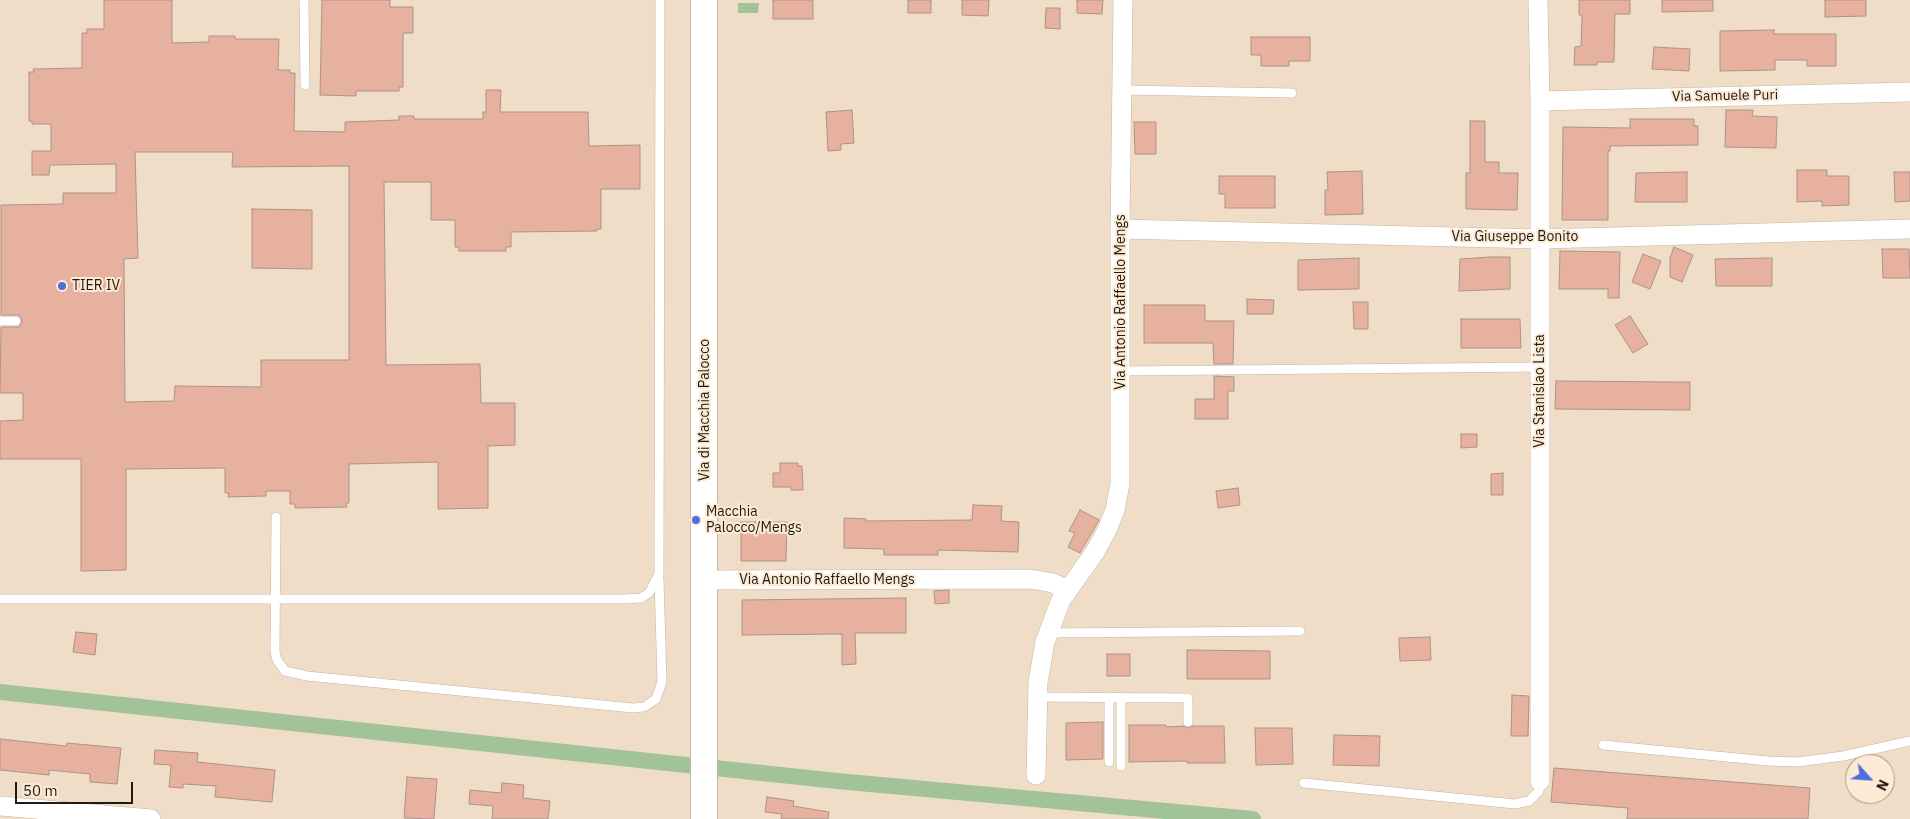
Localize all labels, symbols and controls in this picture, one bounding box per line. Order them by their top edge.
street label: Via Samuele Puri [1672,87,1778,105]
street label: Via Antonio Raffaello Mengs [1113,214,1129,390]
street label: Via Giuseppe Bonito [1452,229,1578,245]
place label: TIER IV [72,278,120,294]
marker: TIER IV [56,280,68,292]
street label: Via Stanislao Lista [1532,334,1548,448]
street label: Via di Macchia Palocco [697,339,713,481]
place label: Macchia Palocco/Mengs [706,504,802,536]
marker: Macchia Palocco/Mengs [690,514,702,526]
street label: Via Antonio Raffaello Mengs [739,572,915,588]
north arrow [1845,754,1895,804]
scale bar [18,772,135,804]
text: N [1872,777,1893,794]
text: 50 m [23,781,58,800]

